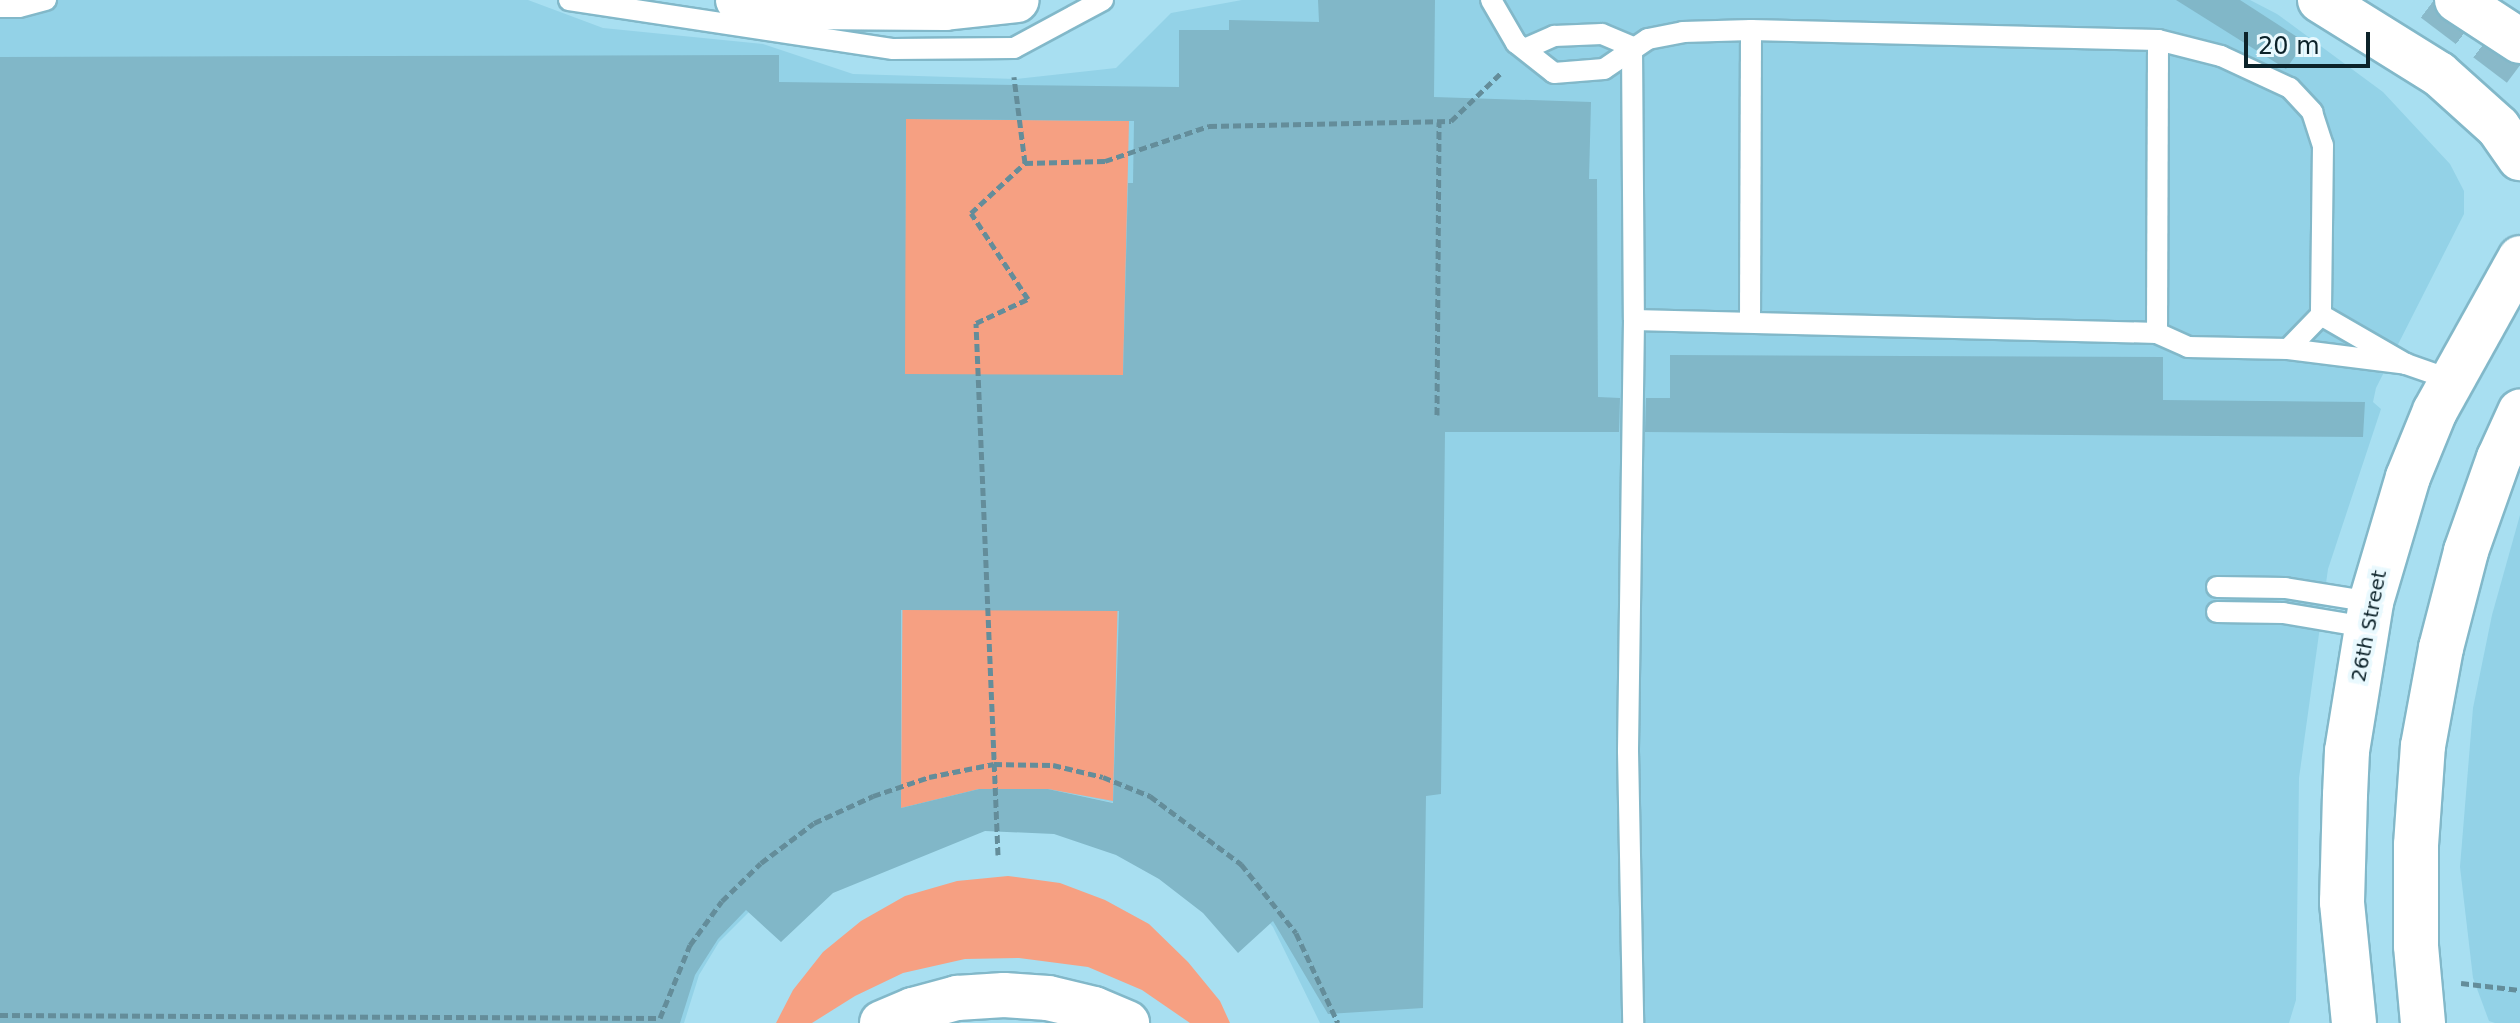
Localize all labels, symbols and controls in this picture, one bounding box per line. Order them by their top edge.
scale bar [2248,16,2374,66]
text: 20 m [2258,32,2320,60]
street label: 26th Street [2346,568,2392,684]

